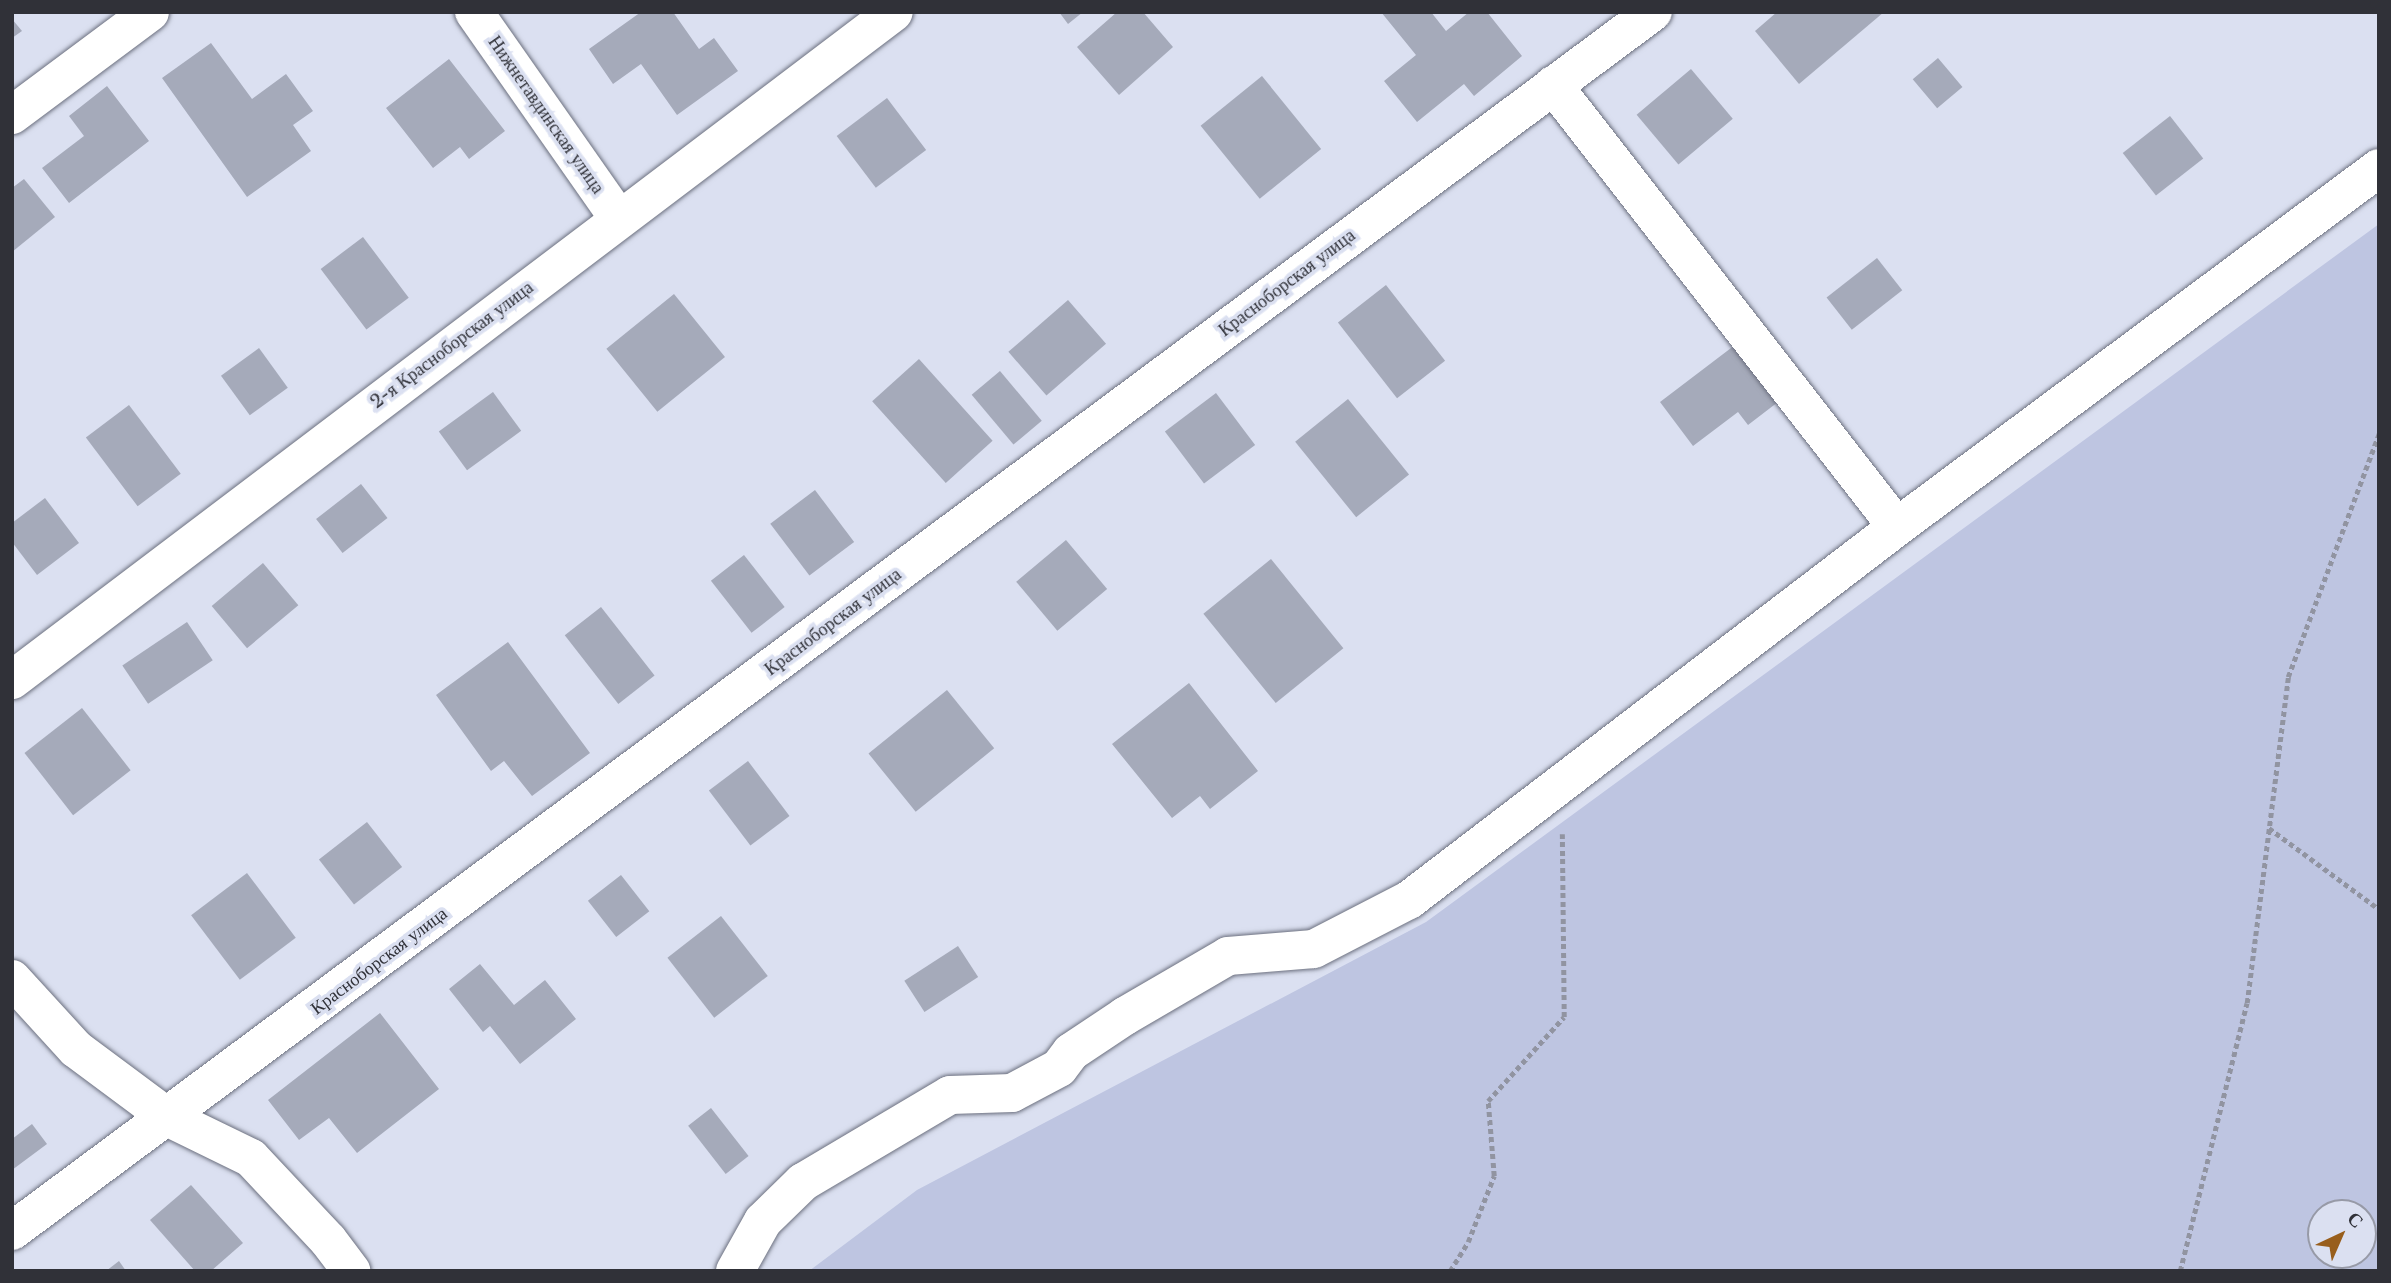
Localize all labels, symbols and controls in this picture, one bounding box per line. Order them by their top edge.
street label: Нижнетавдинская улица [483,32,609,198]
street label: Красноборская улица [1215,225,1359,341]
street label: 2-я Красноборская улица [366,277,538,413]
street label: Красноборская улица [761,564,905,680]
street label: Красноборская улица [307,903,451,1019]
north arrow [2307,1199,2377,1269]
text: С [2343,1207,2368,1233]

